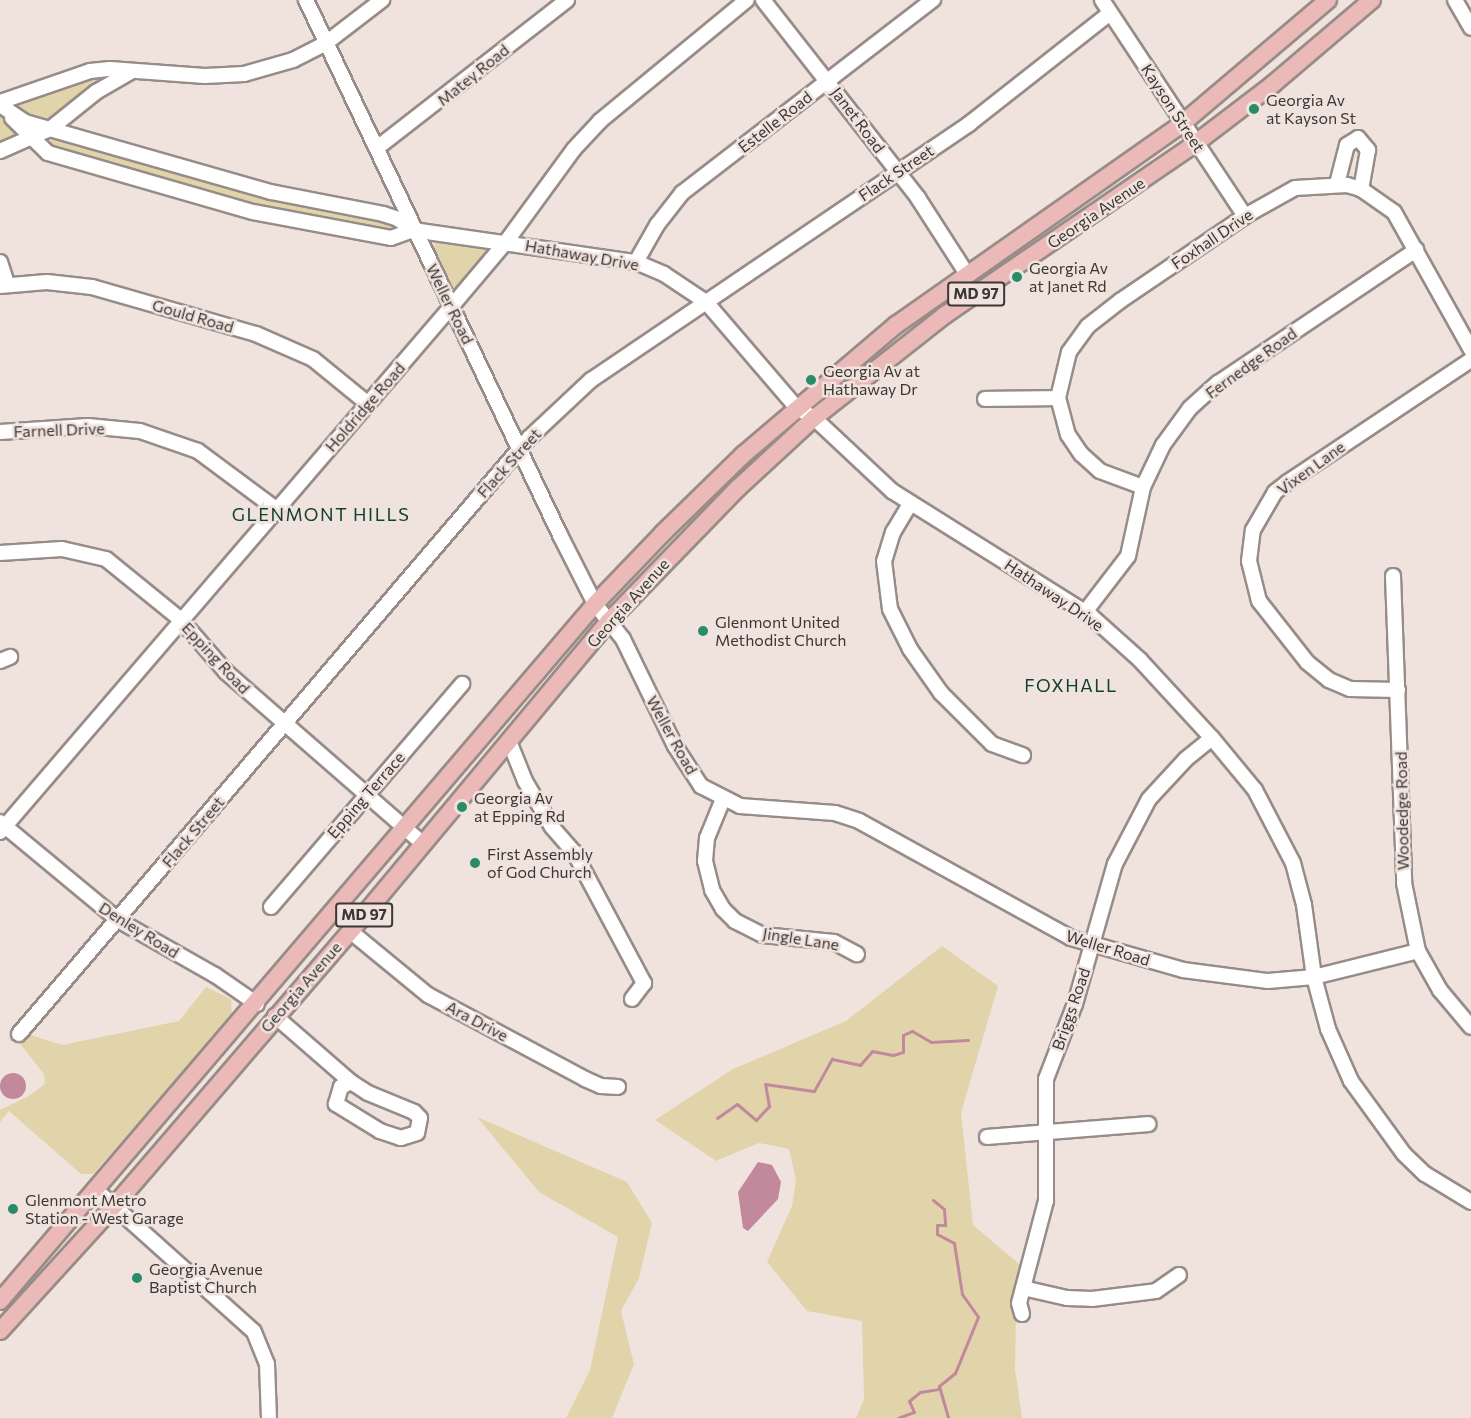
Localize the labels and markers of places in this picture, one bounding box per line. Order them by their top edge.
place label: Georgia Av at Kayson St [1266,90,1356,128]
marker: Georgia Av at Kayson St [1247,102,1261,116]
place label: Georgia Av at Janet Rd [1029,258,1108,296]
marker: Georgia Av at Janet Rd [1010,270,1024,284]
place label: Georgia Av at Hathaway Dr [823,361,920,399]
marker: Georgia Av at Hathaway Dr [804,373,818,387]
place label: Glenmont United Methodist Church [715,612,846,650]
marker: Glenmont United Methodist Church [696,624,710,638]
place label: Georgia Av at Epping Rd [474,788,565,826]
marker: Georgia Av at Epping Rd [455,800,469,814]
place label: First Assembly of God Church [487,844,593,882]
marker: First Assembly of God Church [468,856,482,870]
place label: Glenmont Metro Station - West Garage [25,1190,184,1228]
marker: Glenmont Metro Station - West Garage [6,1202,20,1216]
place label: Georgia Avenue Baptist Church [149,1259,263,1297]
marker: Georgia Avenue Baptist Church [130,1271,144,1285]

